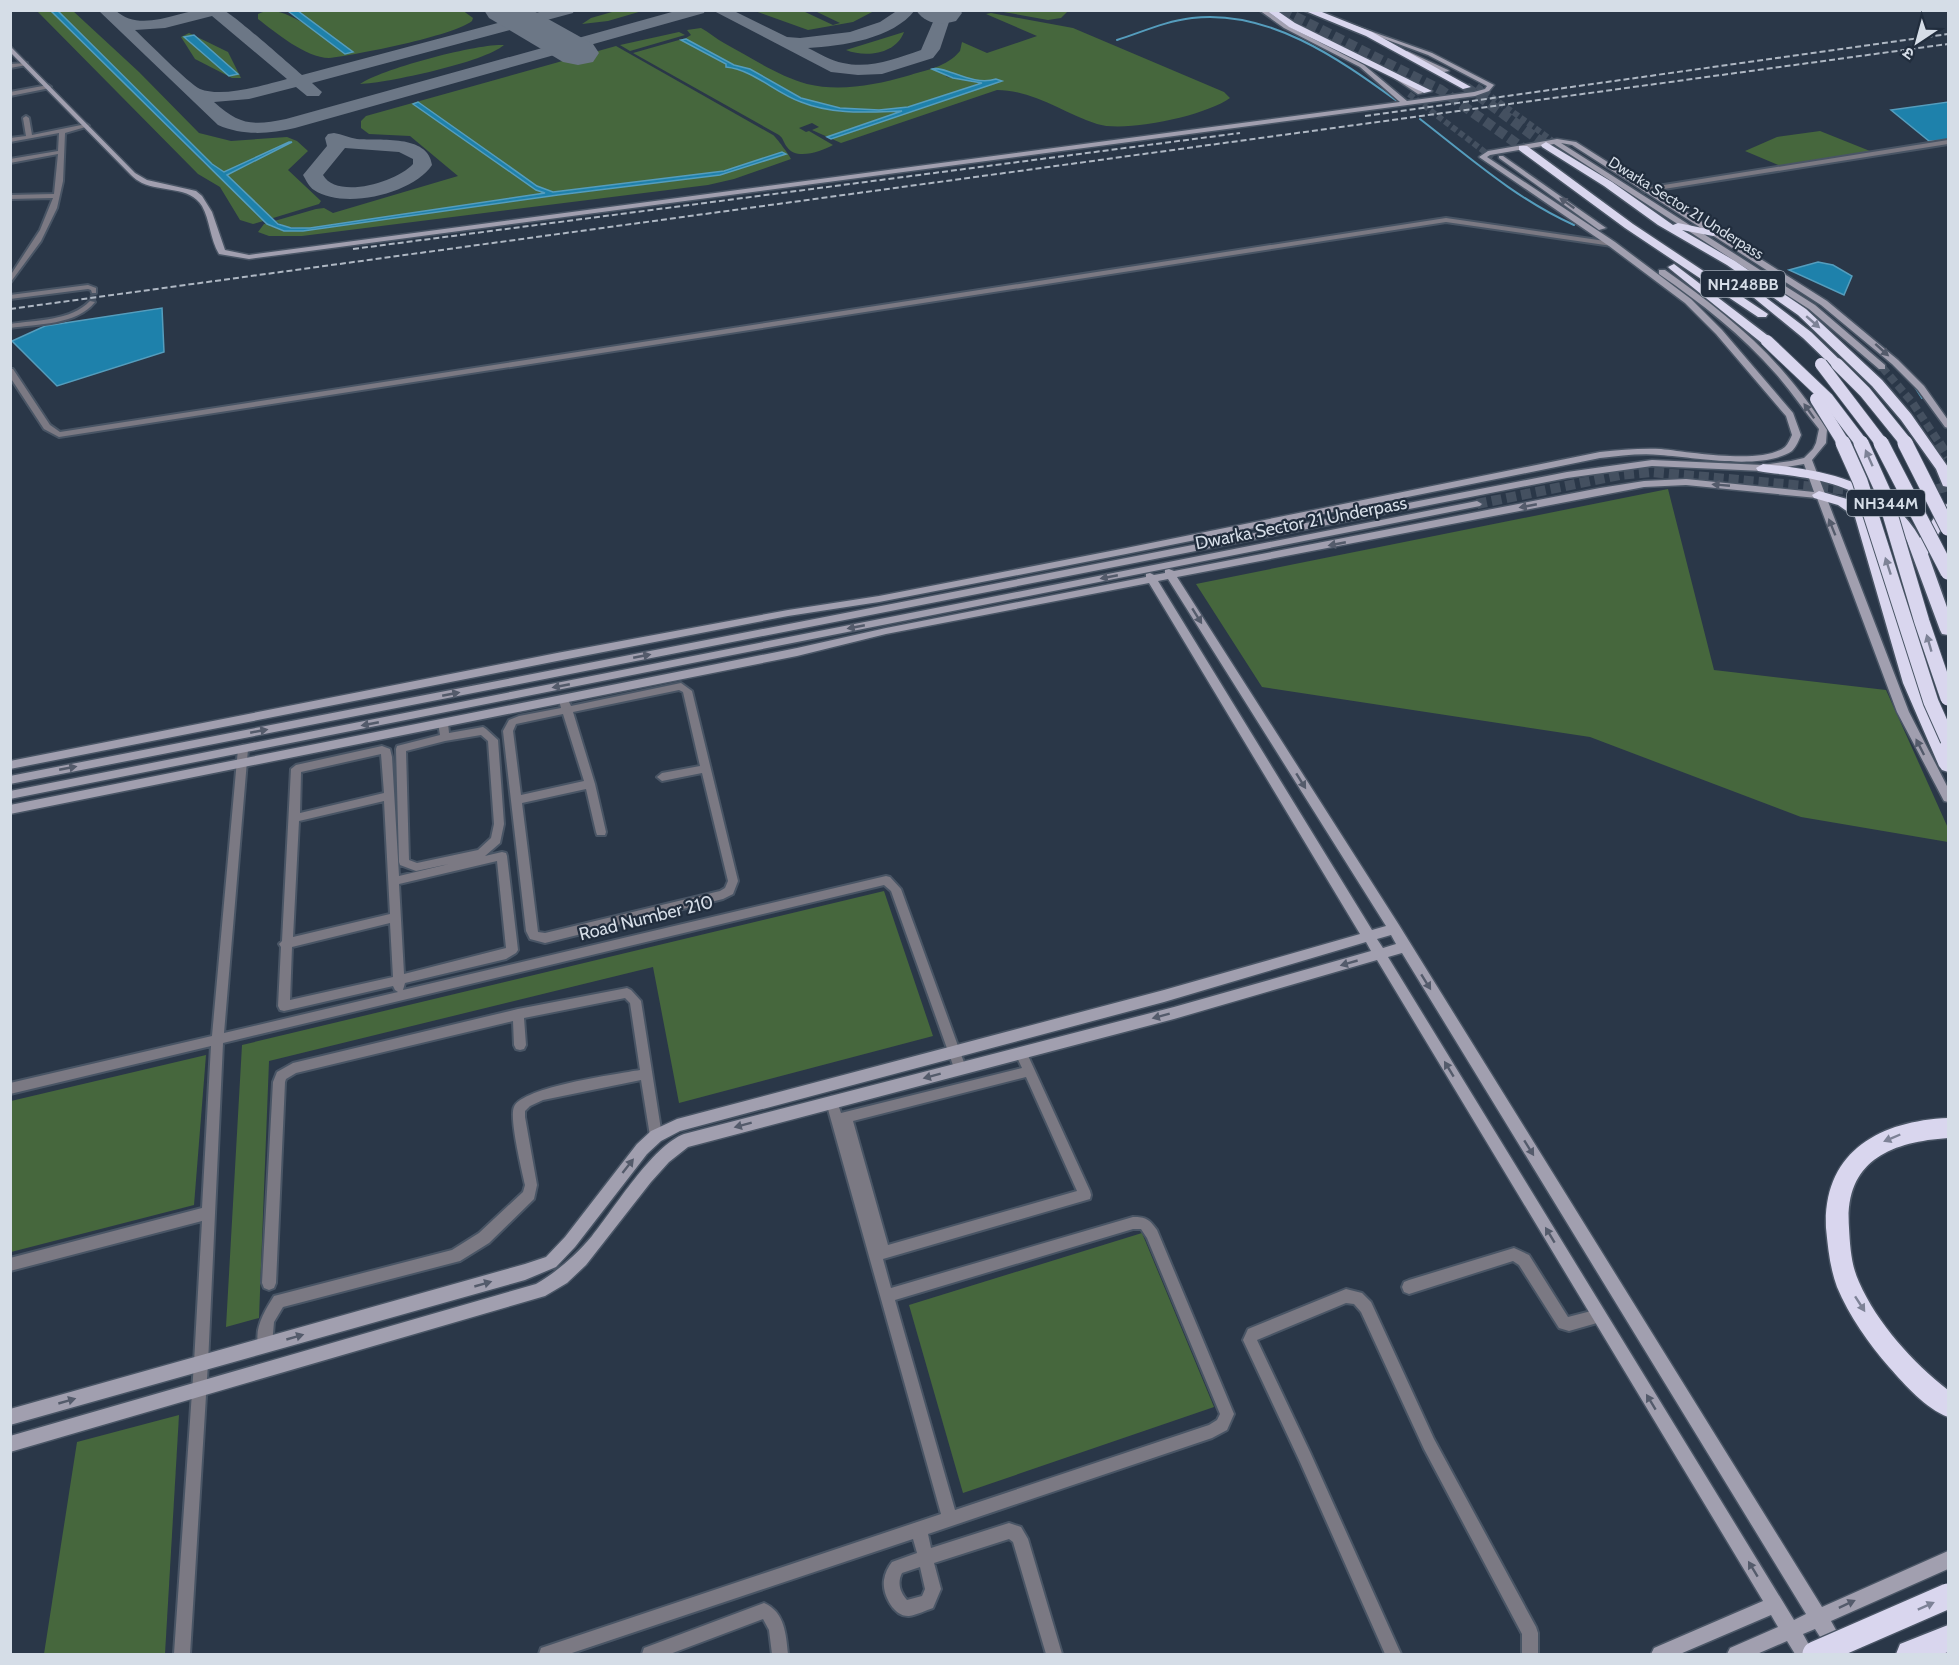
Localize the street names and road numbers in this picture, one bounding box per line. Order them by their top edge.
street label: Dwarka Sector 21 Underpass [1605,153,1767,263]
road number: NH248BB [1701,271,1785,297]
road number: NH344M [1847,490,1925,516]
street label: Dwarka Sector 21 Underpass [1193,492,1409,554]
street label: Road Number 210 [577,891,715,945]

